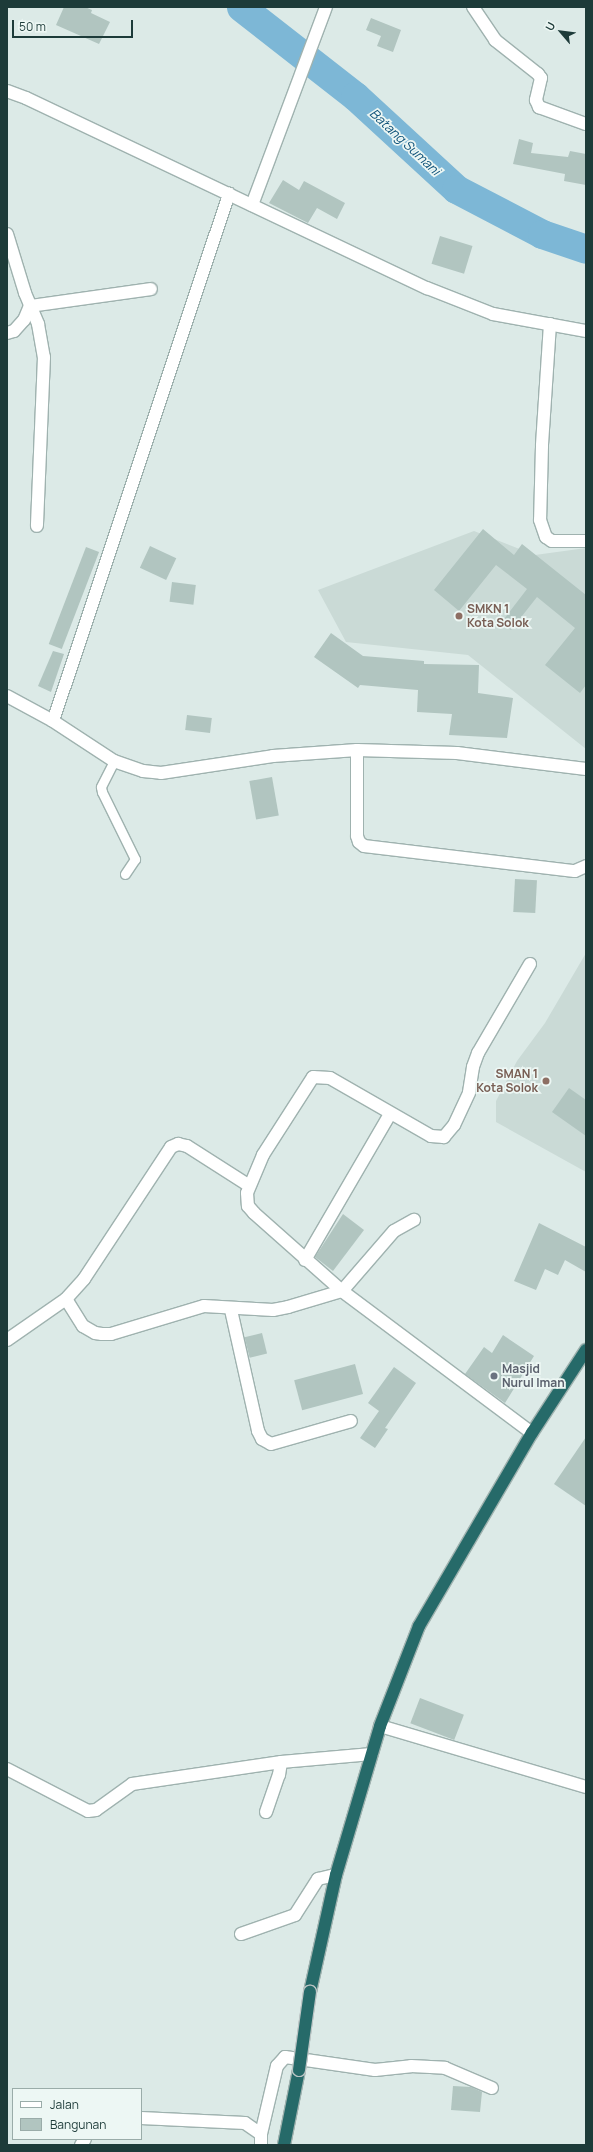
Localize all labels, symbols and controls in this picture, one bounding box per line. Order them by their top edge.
scale bar [14,12,135,38]
north arrow [541,12,581,52]
text: 50 m [19,18,46,35]
text: U [541,19,558,33]
water label: Batang Sumani [367,105,443,179]
place label: SMKN 1 Kota Solok [467,602,529,630]
marker: SMKN 1 Kota Solok [454,611,464,621]
place label: SMAN 1 Kota Solok [476,1067,538,1095]
marker: SMAN 1 Kota Solok [541,1076,551,1086]
place label: Masjid Nurul Iman [502,1362,565,1390]
marker: Masjid Nurul Iman [489,1371,499,1381]
legend [12,2088,142,2140]
text: Jalan [50,2096,79,2113]
text: Bangunan [50,2116,106,2133]

